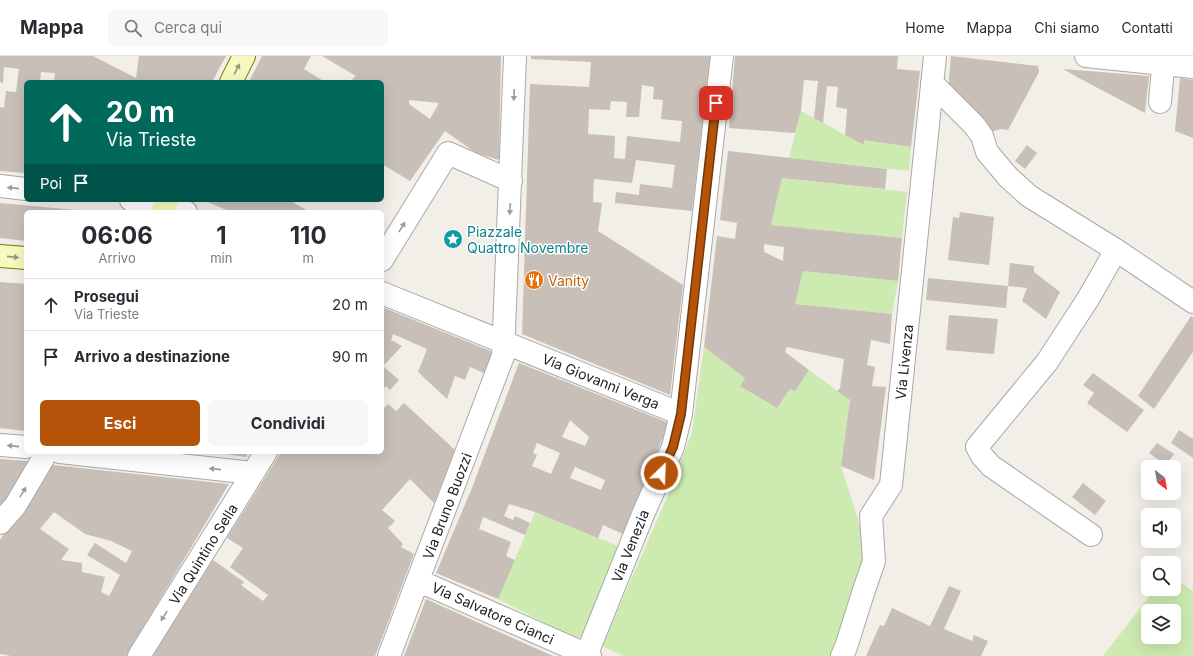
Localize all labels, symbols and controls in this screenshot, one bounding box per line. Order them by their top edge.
search box [108,10,388,46]
text: Mappa [20,16,84,39]
icon: search [122,17,144,39]
text: Cerca qui [154,18,222,37]
text: Home [905,19,945,36]
text: Mappa [967,19,1012,36]
text: Chi siamo [1034,19,1099,36]
text: Contatti [1121,19,1173,36]
one-way arrow [234,63,241,75]
pin [699,86,733,120]
one-way arrow [511,89,517,102]
icon: arrive [705,92,727,114]
text: 20 m [106,95,175,129]
icon: ahead [40,96,92,148]
text: Via Trieste [106,129,196,150]
icon: arrive [70,172,92,194]
text: Poi [40,174,62,193]
one-way arrow [7,185,19,191]
one-way arrow [507,203,513,216]
text: 06:06 [81,221,153,250]
text: 1 [216,221,227,250]
text: 110 [290,221,327,250]
one-way arrow [399,221,406,233]
place label: Piazzale Quattro Novembre [467,223,589,256]
place icon: Piazzale Quattro Novembre [442,228,464,250]
text: Arrivo [99,250,136,266]
text: min [210,250,232,266]
text: m [303,250,314,266]
one-way arrow [7,254,19,260]
restaurant icon: Vanity [523,269,545,291]
place label: Vanity [548,272,589,289]
text: Prosegui [74,287,139,306]
icon: ahead [40,294,62,316]
text: 20 m [332,295,368,314]
text: Via Trieste [74,306,139,322]
street label: Via Livenza [892,323,916,401]
icon: arrive [40,346,62,368]
text: Arrivo a destinazione [74,347,230,366]
text: 90 m [332,347,368,366]
street label: Via Giovanni Verga [540,350,662,412]
button: Esci [40,400,200,446]
button: Condividi [208,400,368,446]
one-way arrow [7,443,19,449]
street label: Via Bruno Buozzi [419,450,475,562]
position arrow [640,452,682,494]
north arrow [1141,460,1181,500]
map controls [1141,460,1181,644]
one-way arrow [209,466,221,472]
one-way arrow [19,487,27,497]
street label: Via Quintino Sella [165,500,241,608]
street label: Via Venezia [608,507,652,585]
button: sound [1141,508,1181,548]
button: search [1141,556,1181,596]
street label: Via Salvatore Cianci [429,578,557,648]
button: layers [1141,604,1181,644]
one-way arrow [160,611,168,621]

